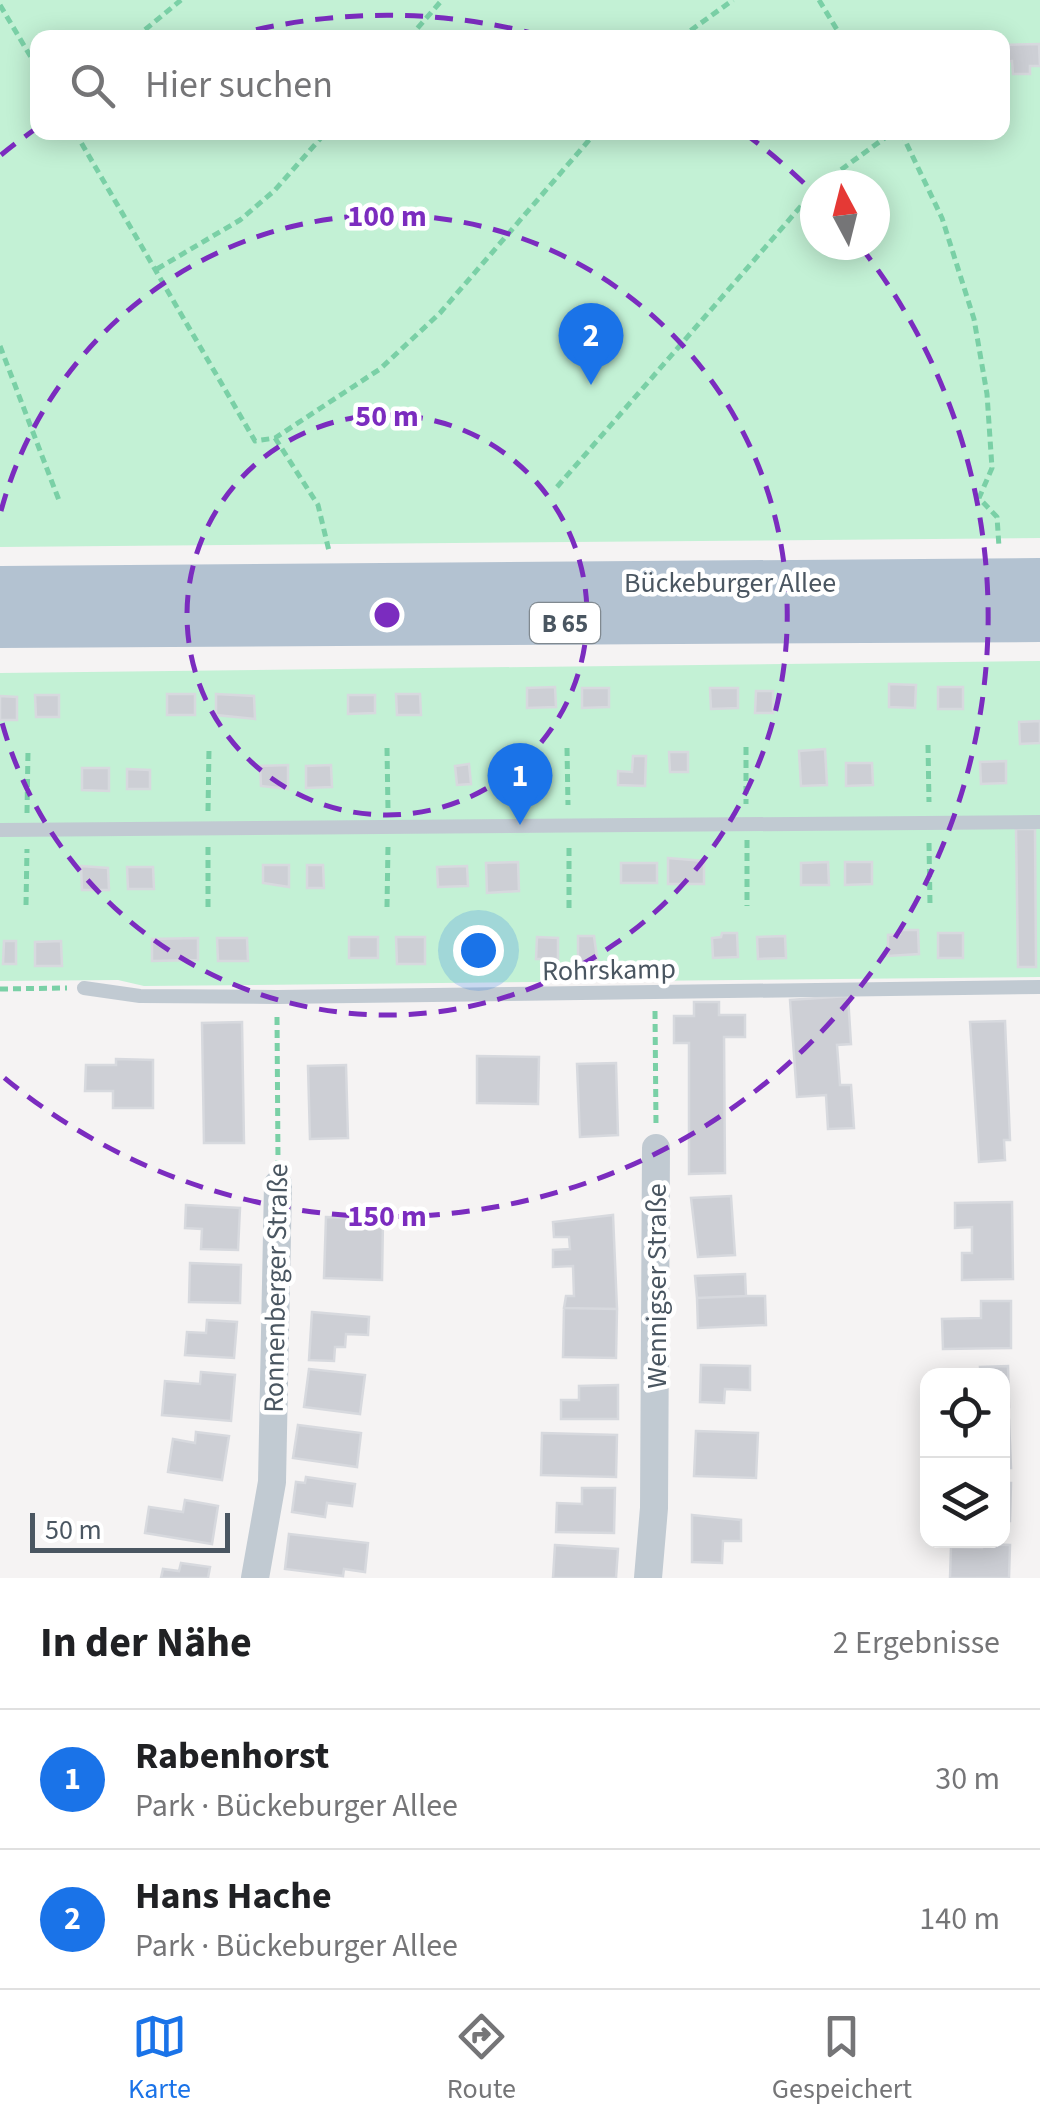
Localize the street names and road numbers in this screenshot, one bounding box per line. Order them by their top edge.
street label: Bückeburger Allee [624,563,836,603]
road number: B 65 [530,603,600,643]
street label: Rohrskamp [542,949,676,991]
street label: Ronnenberger Straße [254,1163,298,1413]
street label: Wennigser Straße [637,1183,677,1389]

